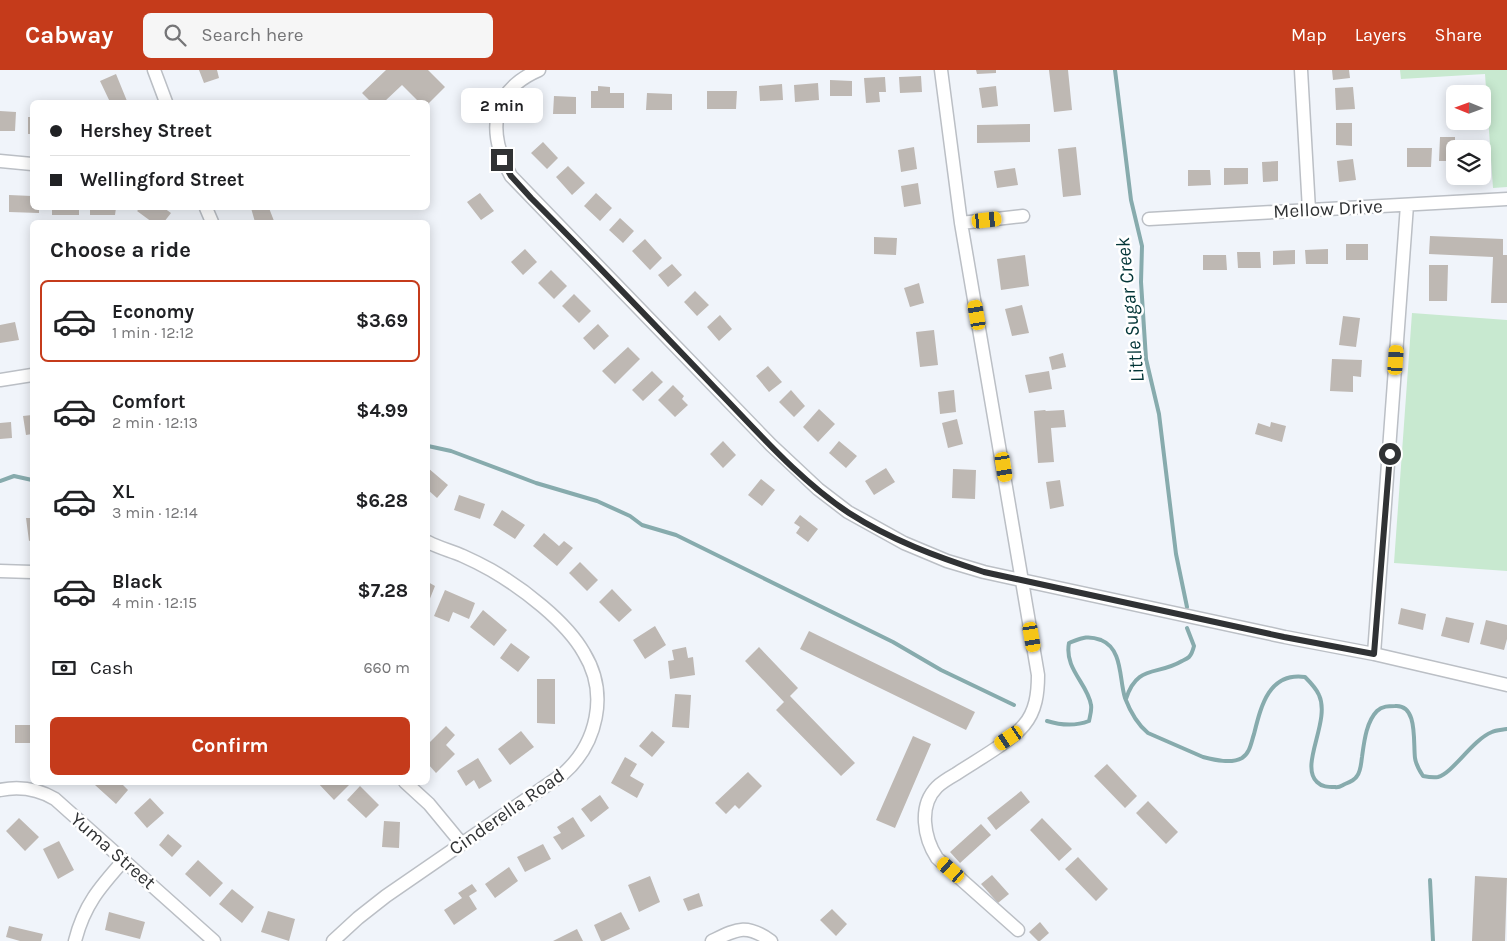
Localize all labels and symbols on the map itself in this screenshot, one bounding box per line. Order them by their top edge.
north arrow [1446,85,1491,130]
callout: 2 min [461,88,543,122]
route end [491,149,513,171]
street label: Mellow Drive [1273,195,1383,223]
car [971,211,1002,229]
water label: Little Sugar Creek [1111,236,1149,384]
car [967,299,986,331]
car [1387,345,1404,375]
route start [1379,443,1401,465]
car [994,451,1013,483]
car [1022,621,1041,653]
car [992,723,1025,753]
street label: Cinderella Road [445,764,569,860]
street label: Yuma Street [66,808,160,894]
car [934,854,967,886]

